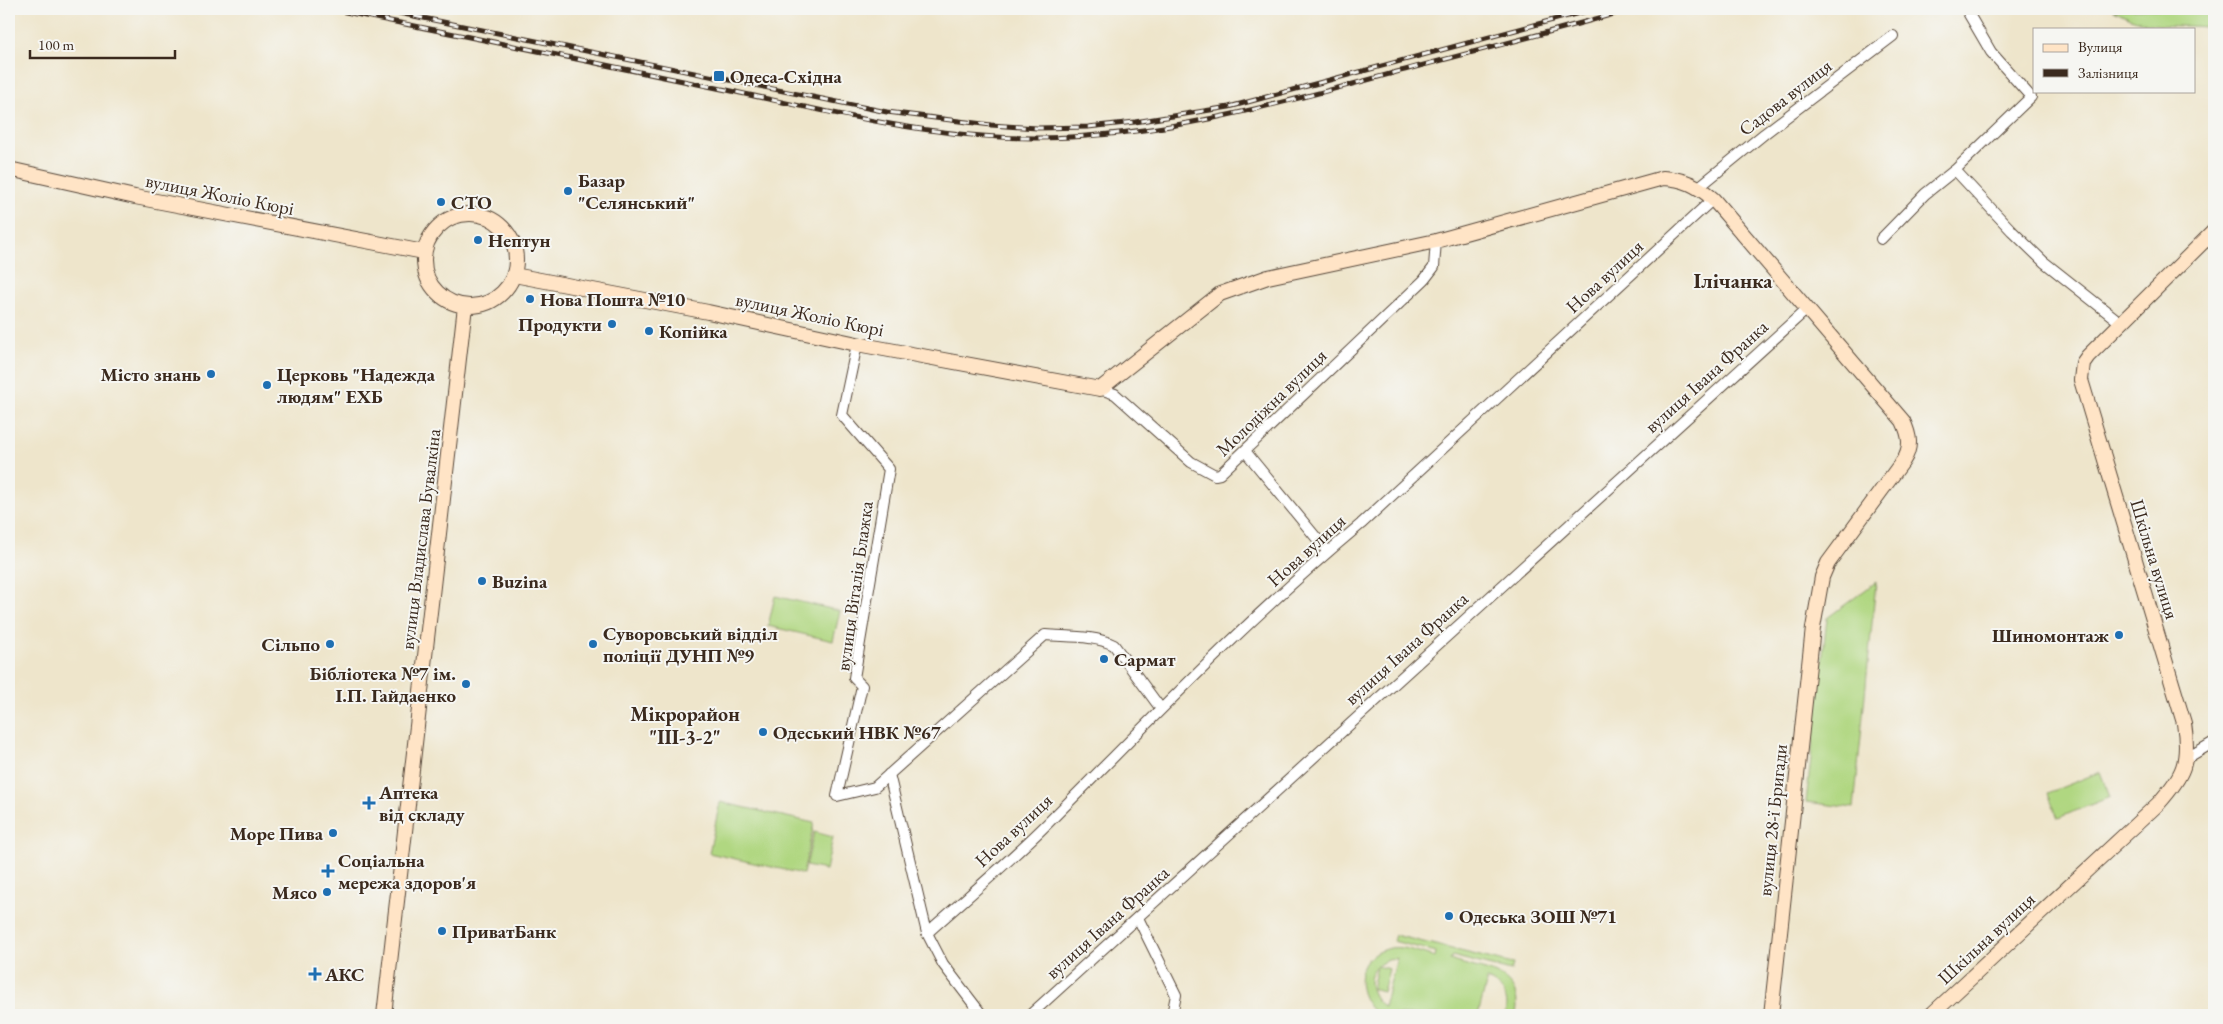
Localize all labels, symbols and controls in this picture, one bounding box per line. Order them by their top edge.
scale bar [30,28,175,60]
legend [2033,28,2196,92]
text: 100 m [38,35,75,54]
text: Вулиця [2078,37,2123,56]
street label: Садова вулиця [1734,53,1837,142]
text: Залізниця [2078,63,2139,82]
place label: Одеса-Східна [730,64,842,89]
marker: Одеса-Східна [712,69,726,83]
street label: вулиця Жоліо Кюрі [144,168,297,221]
place label: Базар "Селянський" [578,168,695,215]
marker: Базар "Селянський" [562,185,574,197]
place label: СТО [451,190,492,215]
marker: СТО [435,196,447,208]
place label: Нептун [488,228,551,253]
marker: Нептун [472,234,484,246]
street label: Нова вулиця [1560,234,1649,319]
district label: Ілічанка [1693,267,1773,294]
place label: Нова Пошта №10 [540,287,685,312]
street label: вулиця Жоліо Кюрі [734,287,887,342]
marker: Нова Пошта №10 [524,293,536,305]
place label: Продукти [518,312,602,337]
street label: вулиця Івана Франка [1639,314,1774,439]
marker: Продукти [606,318,618,330]
place label: Копійка [659,319,728,344]
marker: Копійка [643,325,655,337]
street label: Молодіжна вулиця [1211,343,1332,462]
place label: Місто знань [100,362,201,387]
place label: Церковь "Надежда людям" ЕХБ [277,362,436,409]
marker: Місто знань [205,368,217,380]
marker: Церковь "Надежда людям" ЕХБ [261,379,273,391]
street label: вулиця Владислава Бувалкіна [395,427,446,651]
street label: Шкільна вулиця [2124,496,2185,623]
street label: вулиця Віталія Блажка [830,499,879,673]
street label: Нова вулиця [1262,508,1351,592]
place label: Buzina [492,569,548,594]
marker: Buzina [476,575,488,587]
street label: вулиця Івана Франка [1339,586,1474,711]
place label: Суворовський відділ поліції ДУНП №9 [603,621,778,668]
place label: Шиномонтаж [1992,623,2110,648]
marker: Шиномонтаж [2113,629,2125,641]
place label: Сільпо [261,632,320,657]
marker: Сільпо [324,638,336,650]
marker: Суворовський відділ поліції ДУНП №9 [587,638,599,650]
place label: Сармат [1114,647,1176,672]
marker: Сармат [1098,653,1110,665]
place label: Бібліотека №7 ім. І.П. Гайдаєнко [309,661,456,708]
marker: Бібліотека №7 ім. І.П. Гайдаєнко [460,678,472,690]
district label: Мікрорайон "ІІІ-3-2" [630,701,740,750]
place label: Одеський НВК №67 [773,720,942,745]
marker: Одеський НВК №67 [757,726,769,738]
street label: вулиця 28-ї Бригади [1752,743,1793,897]
place label: Аптека від складу [378,780,465,827]
street label: Нова вулиця [969,788,1058,873]
marker: Аптека від складу [363,797,375,809]
place label: Море Пива [230,821,324,846]
marker: Море Пива [327,827,339,839]
place label: Соціальна мережа здоров'я [338,848,476,895]
street label: вулиця Івана Франка [1040,860,1175,985]
marker: Соціальна мережа здоров'я [322,865,334,877]
place label: Мясо [272,880,317,905]
marker: Мясо [321,886,333,898]
street label: Шкільна вулиця [1932,887,2041,990]
place label: Одеська ЗОШ №71 [1459,904,1617,929]
marker: Одеська ЗОШ №71 [1443,910,1455,922]
place label: ПриватБанк [452,919,557,944]
marker: ПриватБанк [436,925,448,937]
place label: АКС [324,962,365,987]
marker: АКС [309,968,321,980]

